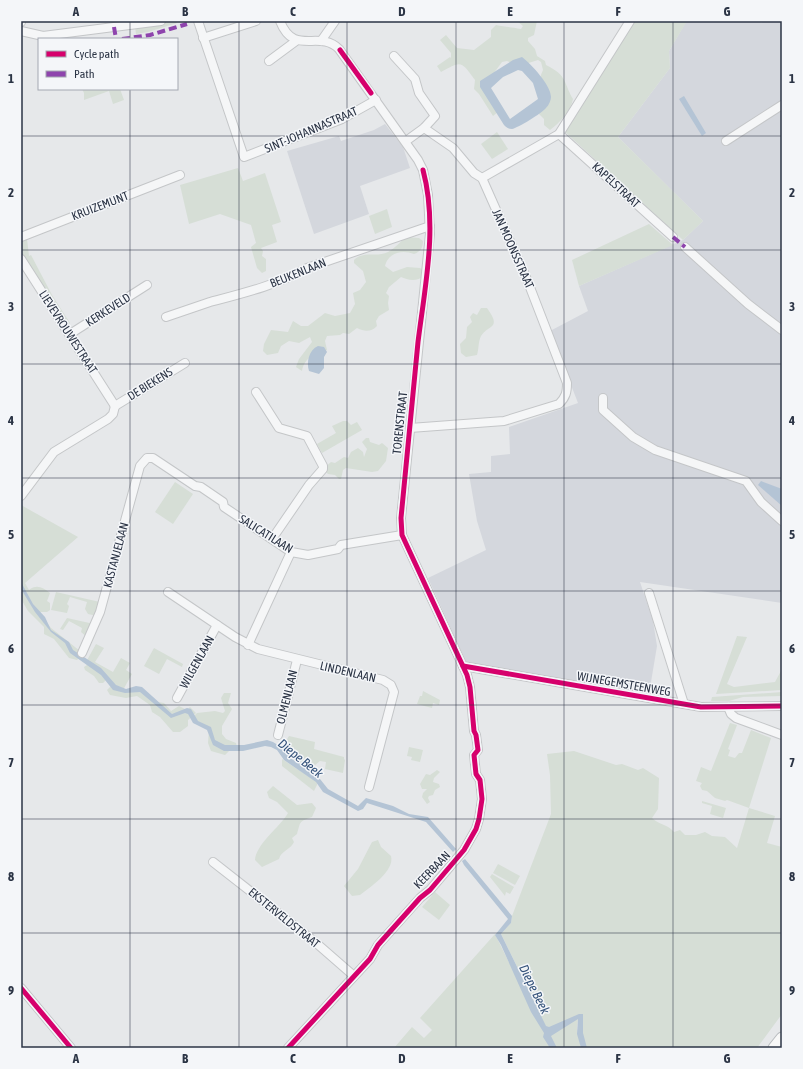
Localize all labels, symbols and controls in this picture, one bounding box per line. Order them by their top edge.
text: A [72,4,80,19]
text: B [182,4,189,19]
text: C [290,4,296,19]
text: D [398,4,406,19]
text: E [507,4,513,19]
text: F [615,4,621,19]
text: G [724,4,731,19]
legend [38,38,178,90]
text: Cycle path [74,47,119,61]
text: Path [74,67,95,81]
text: 1 [8,71,14,86]
text: 1 [789,71,795,86]
street label: SINT-JOHANNASTRAAT [262,104,360,156]
street label: KAPELSTRAAT [589,159,643,211]
text: 2 [8,185,14,200]
text: 2 [789,185,795,200]
street label: KRUIZEMUNT [69,188,131,223]
street label: JAN MOONSSTRAAT [489,207,537,292]
street label: BEUKENLAAN [268,255,328,291]
street label: LIEVEVROUWESTRAAT [36,288,100,377]
street label: KERKEVELD [83,290,133,330]
text: 3 [8,299,14,314]
text: 3 [789,299,795,314]
street label: DE BIEKENS [125,365,175,403]
street label: TORENSTRAAT [390,390,410,455]
text: 4 [7,413,14,428]
text: 4 [788,413,795,428]
street label: SALICATILAAN [236,512,296,556]
street label: KASTANJELAAN [101,521,131,589]
text: 5 [8,527,14,542]
text: 5 [789,527,795,542]
street label: WILGENLAAN [177,633,217,691]
text: 6 [8,641,14,656]
text: 6 [789,641,795,656]
street label: LINDENLAAN [319,659,377,685]
street label: OLMENLAAN [274,668,300,726]
street label: WIJNEGEMSTEENWEG [576,669,672,699]
water label: Diepe Beek [275,736,326,781]
text: 7 [8,755,14,770]
text: 7 [789,755,795,770]
street label: KEERBAAN [411,848,453,892]
text: 8 [8,869,14,884]
text: 8 [789,869,795,884]
street label: EKSTERVELDSTRAAT [246,885,323,951]
water label: Diepe Beek [516,962,553,1017]
text: 9 [8,983,14,998]
text: 9 [789,983,795,998]
text: A [72,1051,80,1066]
text: B [182,1051,189,1066]
text: C [290,1051,296,1066]
text: D [398,1051,406,1066]
text: E [507,1051,513,1066]
text: F [615,1051,621,1066]
text: G [724,1051,731,1066]

